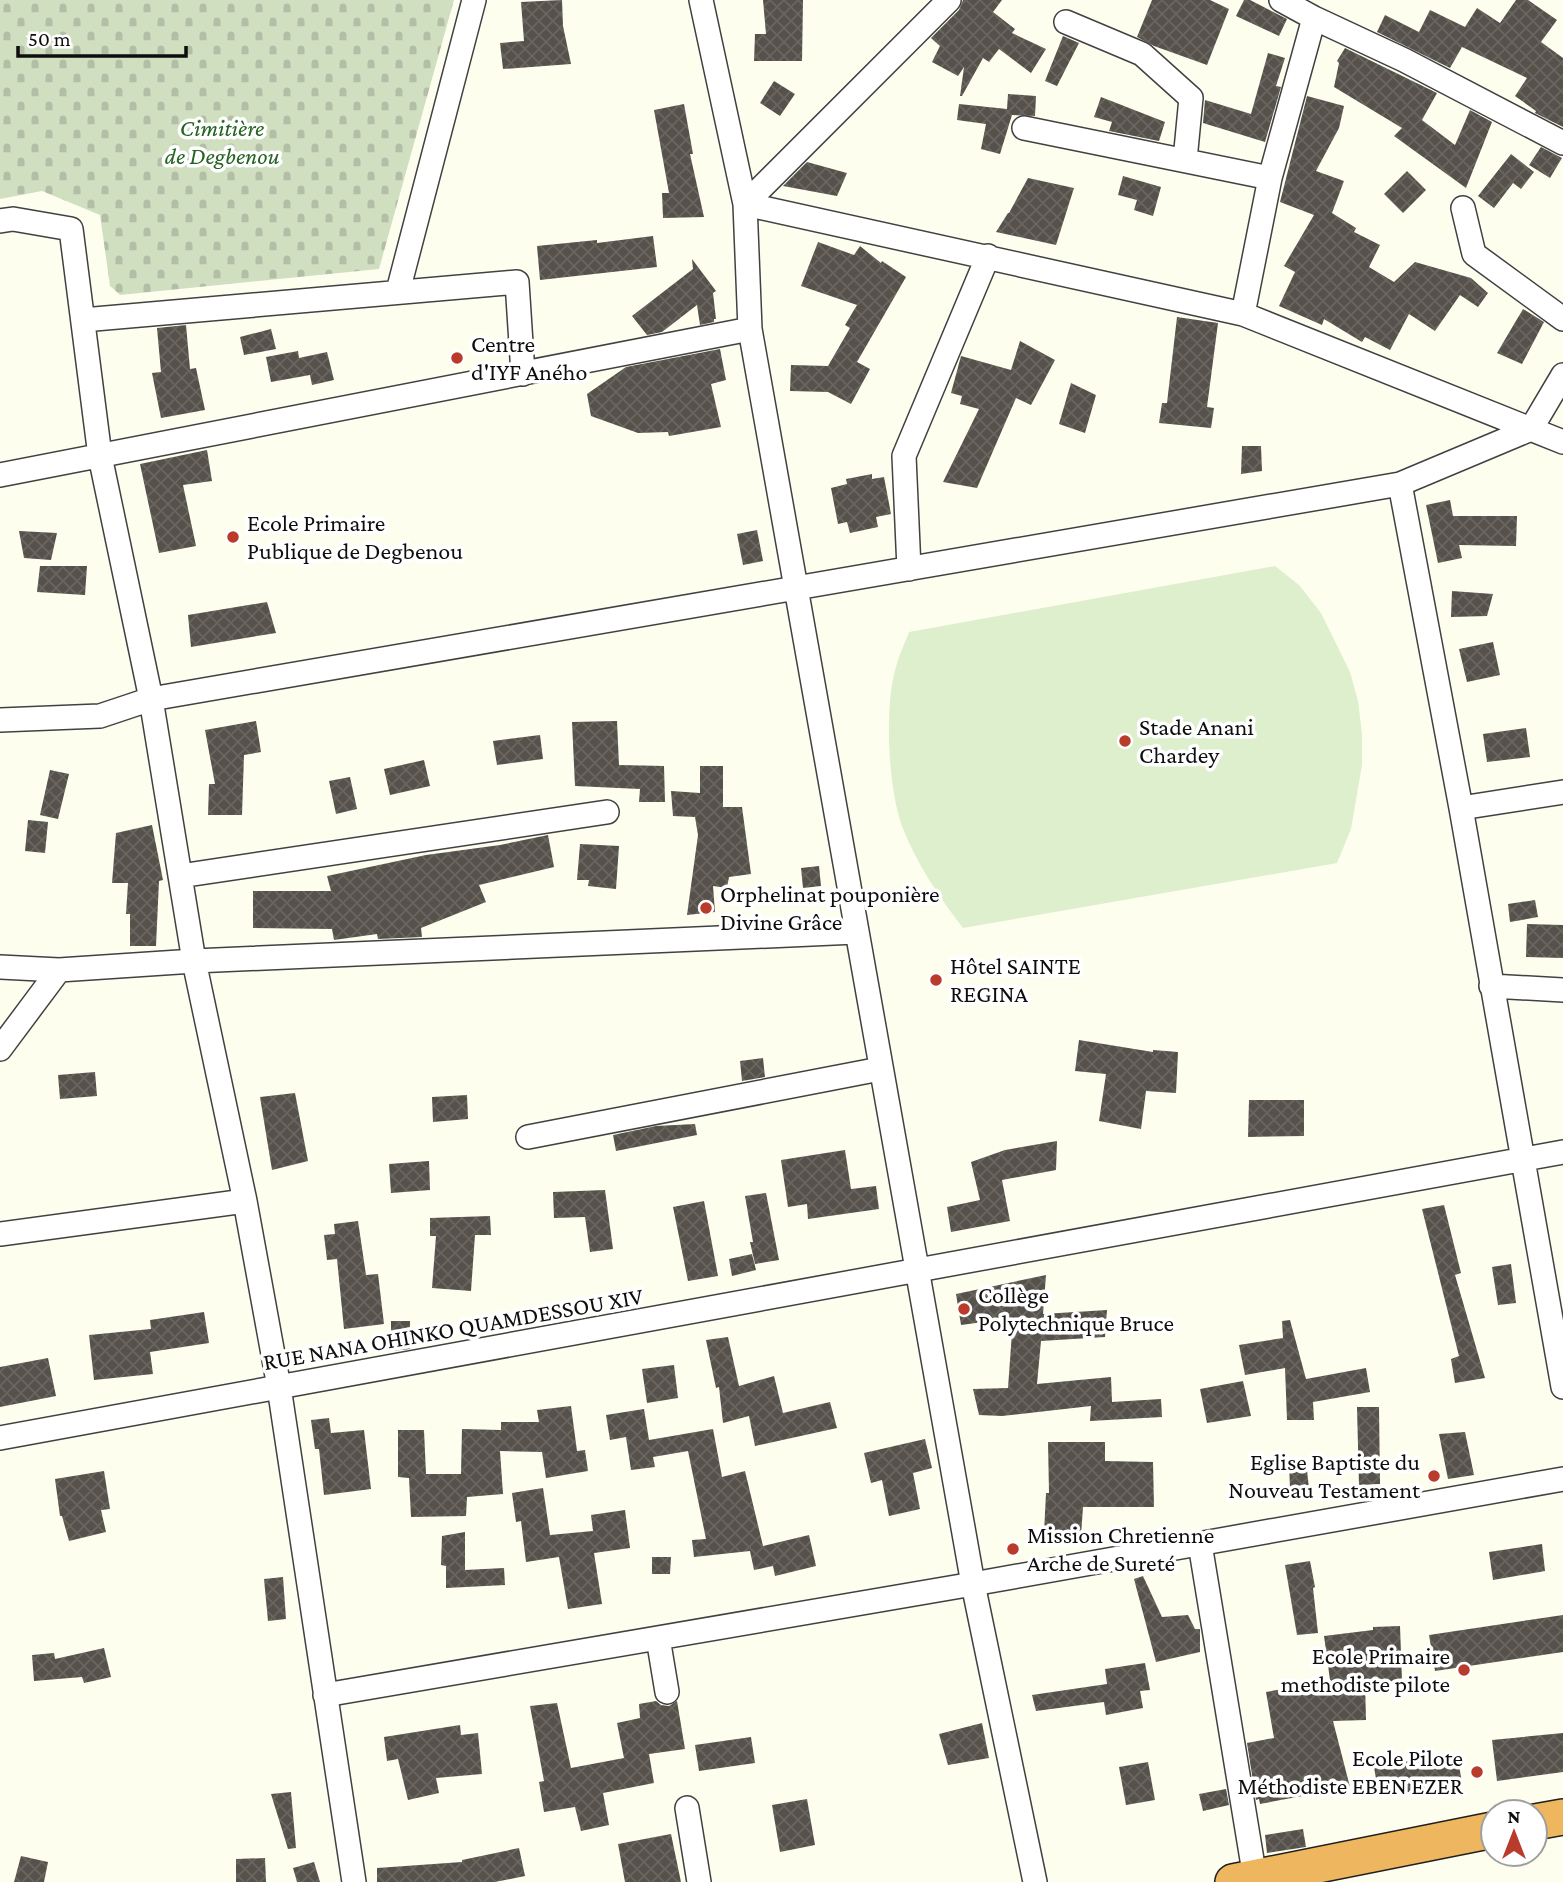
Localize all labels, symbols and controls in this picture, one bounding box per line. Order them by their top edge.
scale bar [18,14,186,58]
text: 50 m [28,27,71,51]
park label: Cimitière de Degbenou [165,114,279,169]
place label: Centre d'IYF Aného [471,330,587,385]
marker: Centre d'IYF Aného [449,350,465,366]
place label: Ecole Primaire Publique de Degbenou [247,509,463,564]
marker: Ecole Primaire Publique de Degbenou [225,529,241,545]
place label: Stade Anani Chardey [1139,713,1254,768]
marker: Stade Anani Chardey [1117,733,1133,749]
place label: Orphelinat pouponière Divine Grâce [720,880,940,935]
marker: Orphelinat pouponière Divine Grâce [698,900,714,916]
place label: Hôtel SAINTE REGINA [950,952,1081,1007]
marker: Hôtel SAINTE REGINA [928,972,944,988]
place label: Collège Polytechnique Bruce [978,1281,1174,1336]
street label: RUE NANA OHINKO QUAMDESSOU XIV [261,1282,645,1375]
marker: Collège Polytechnique Bruce [956,1301,972,1317]
place label: Eglise Baptiste du Nouveau Testament [1228,1448,1421,1503]
marker: Eglise Baptiste du Nouveau Testament [1426,1468,1442,1484]
place label: Mission Chretienne Arche de Sureté [1027,1521,1214,1576]
marker: Mission Chretienne Arche de Sureté [1005,1541,1021,1557]
place label: Ecole Primaire methodiste pilote [1281,1642,1450,1697]
marker: Ecole Primaire methodiste pilote [1456,1662,1472,1678]
place label: Ecole Pilote Méthodiste EBEN EZER [1237,1744,1464,1799]
marker: Ecole Pilote Méthodiste EBEN EZER [1469,1764,1485,1780]
north arrow [1479,1798,1549,1868]
text: N [1508,1806,1521,1827]

